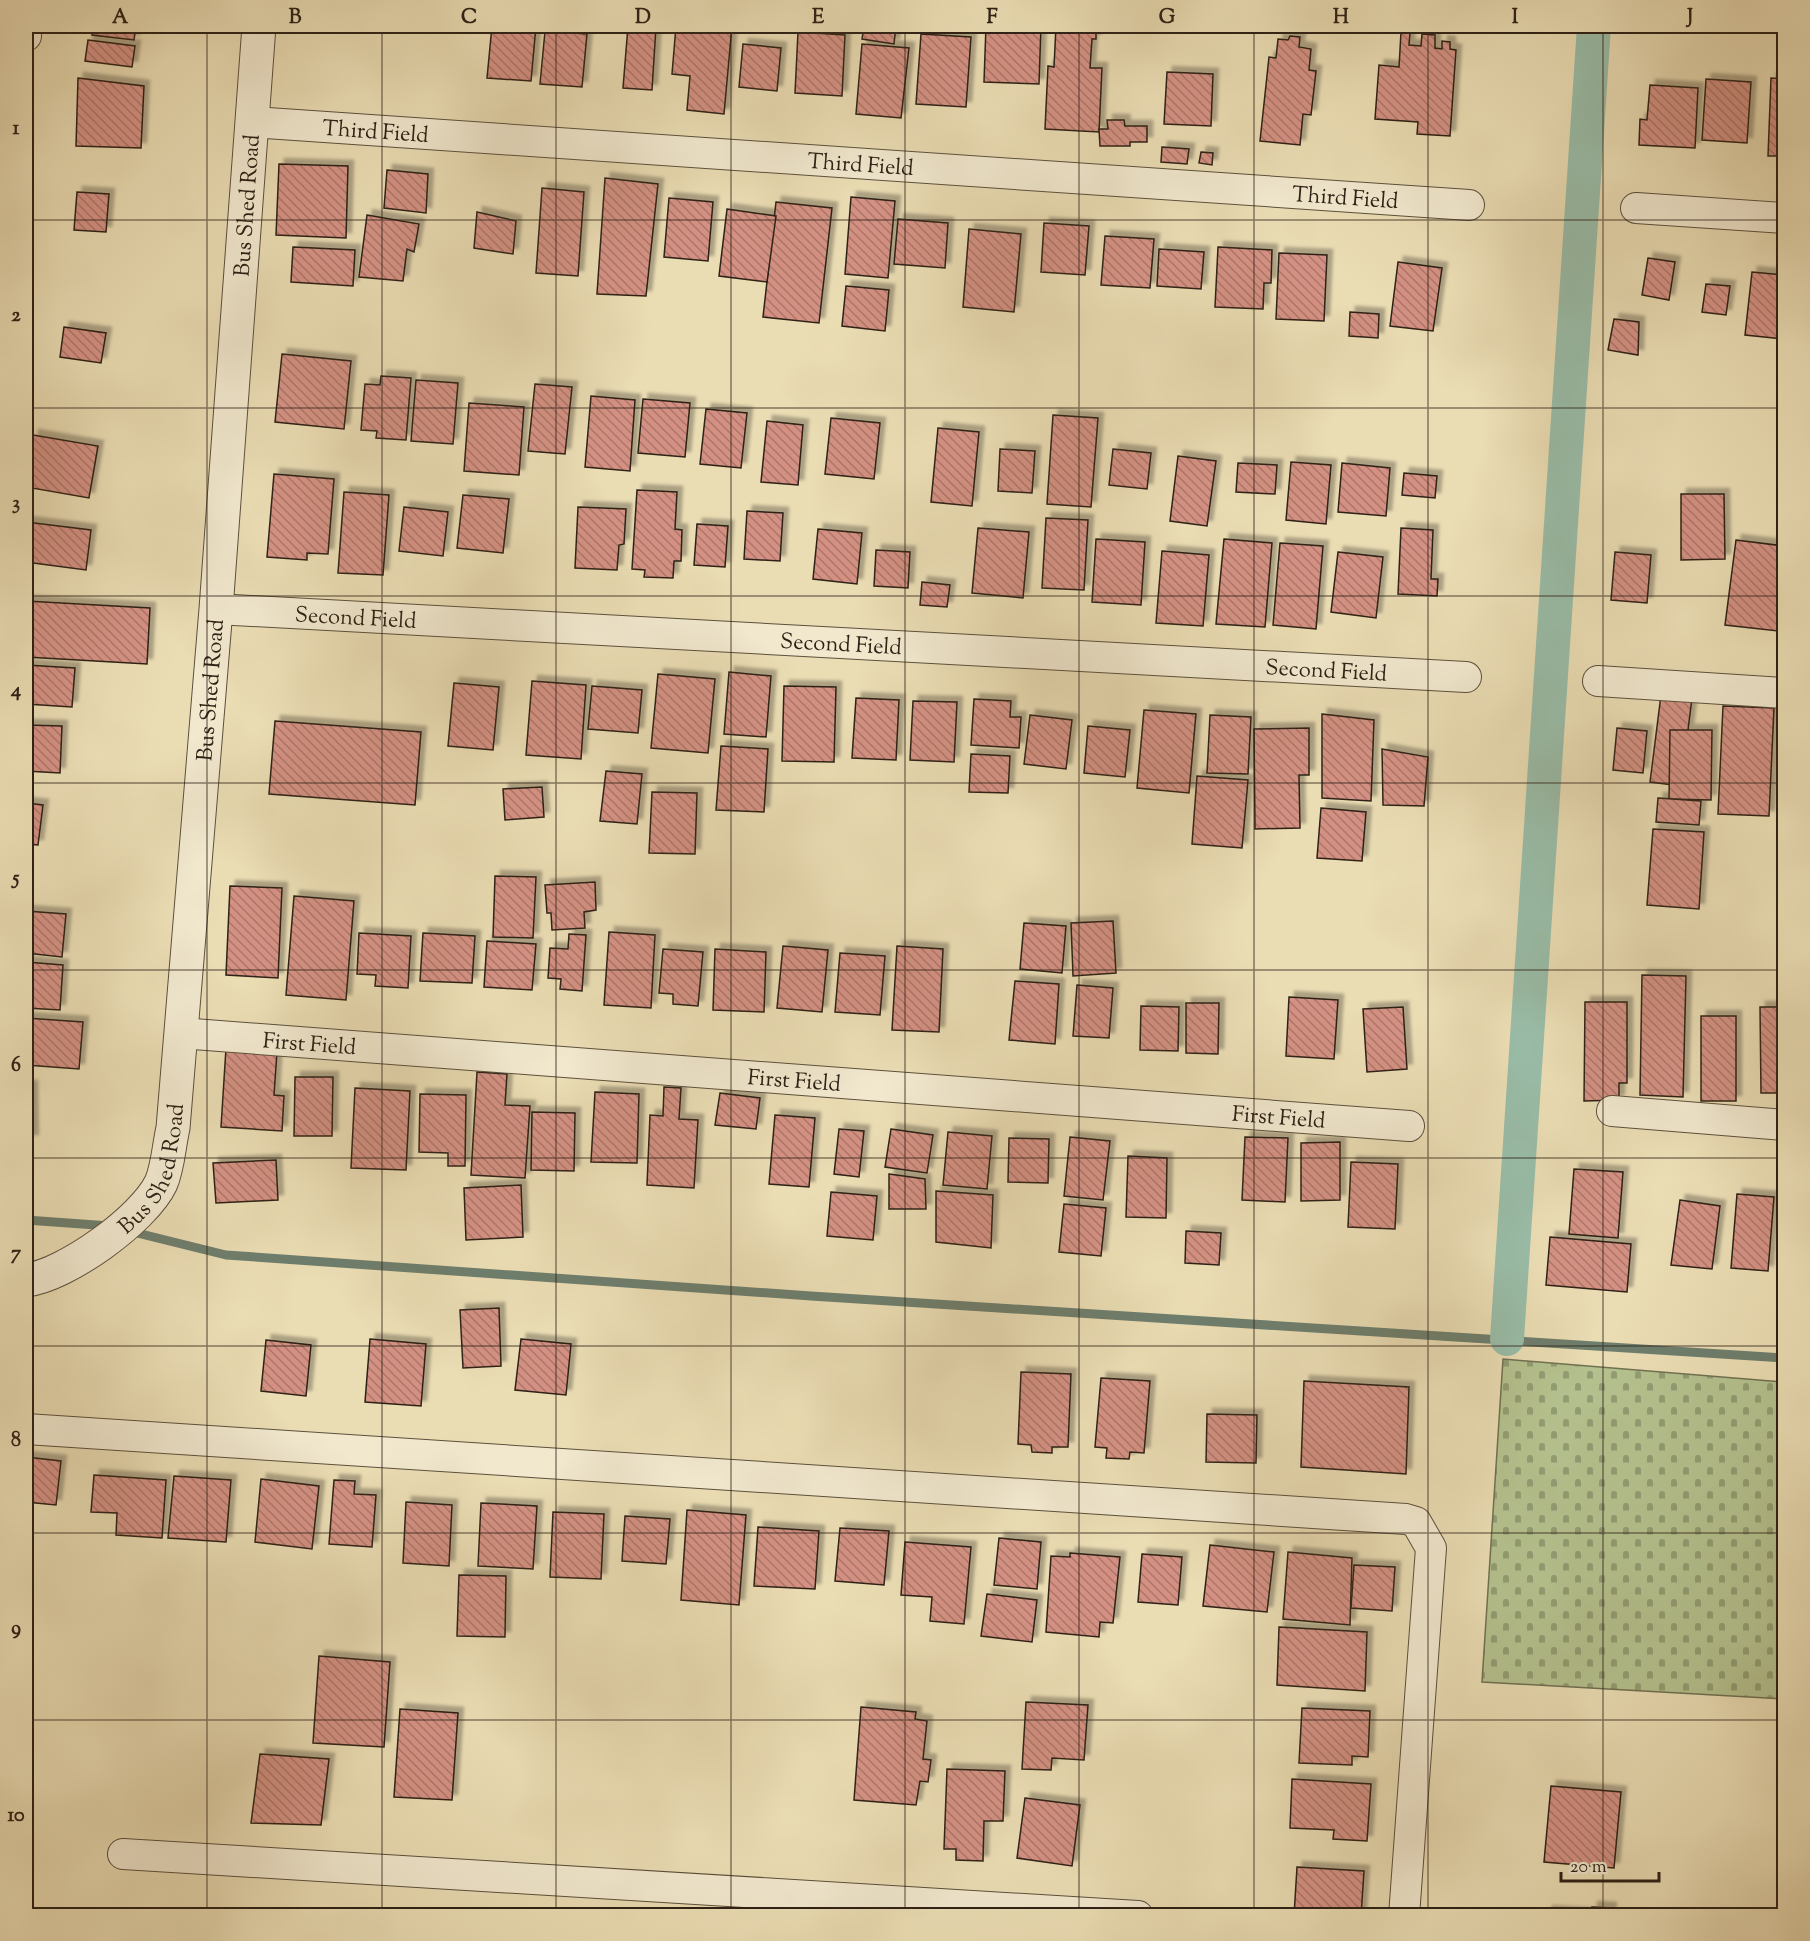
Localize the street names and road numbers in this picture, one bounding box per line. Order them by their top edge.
street label: Third Field [321,114,430,153]
street label: Bus Shed Road [228,133,270,278]
street label: Third Field [806,147,915,186]
street label: Third Field [1291,180,1399,219]
street label: Second Field [294,600,417,639]
street label: Bus Shed Road [190,618,234,763]
street label: Second Field [779,627,903,665]
street label: Second Field [1265,653,1388,692]
street label: First Field [262,1026,357,1065]
street label: First Field [746,1063,842,1102]
street label: First Field [1231,1100,1327,1139]
street label: Bus Shed Road [112,1102,194,1243]

